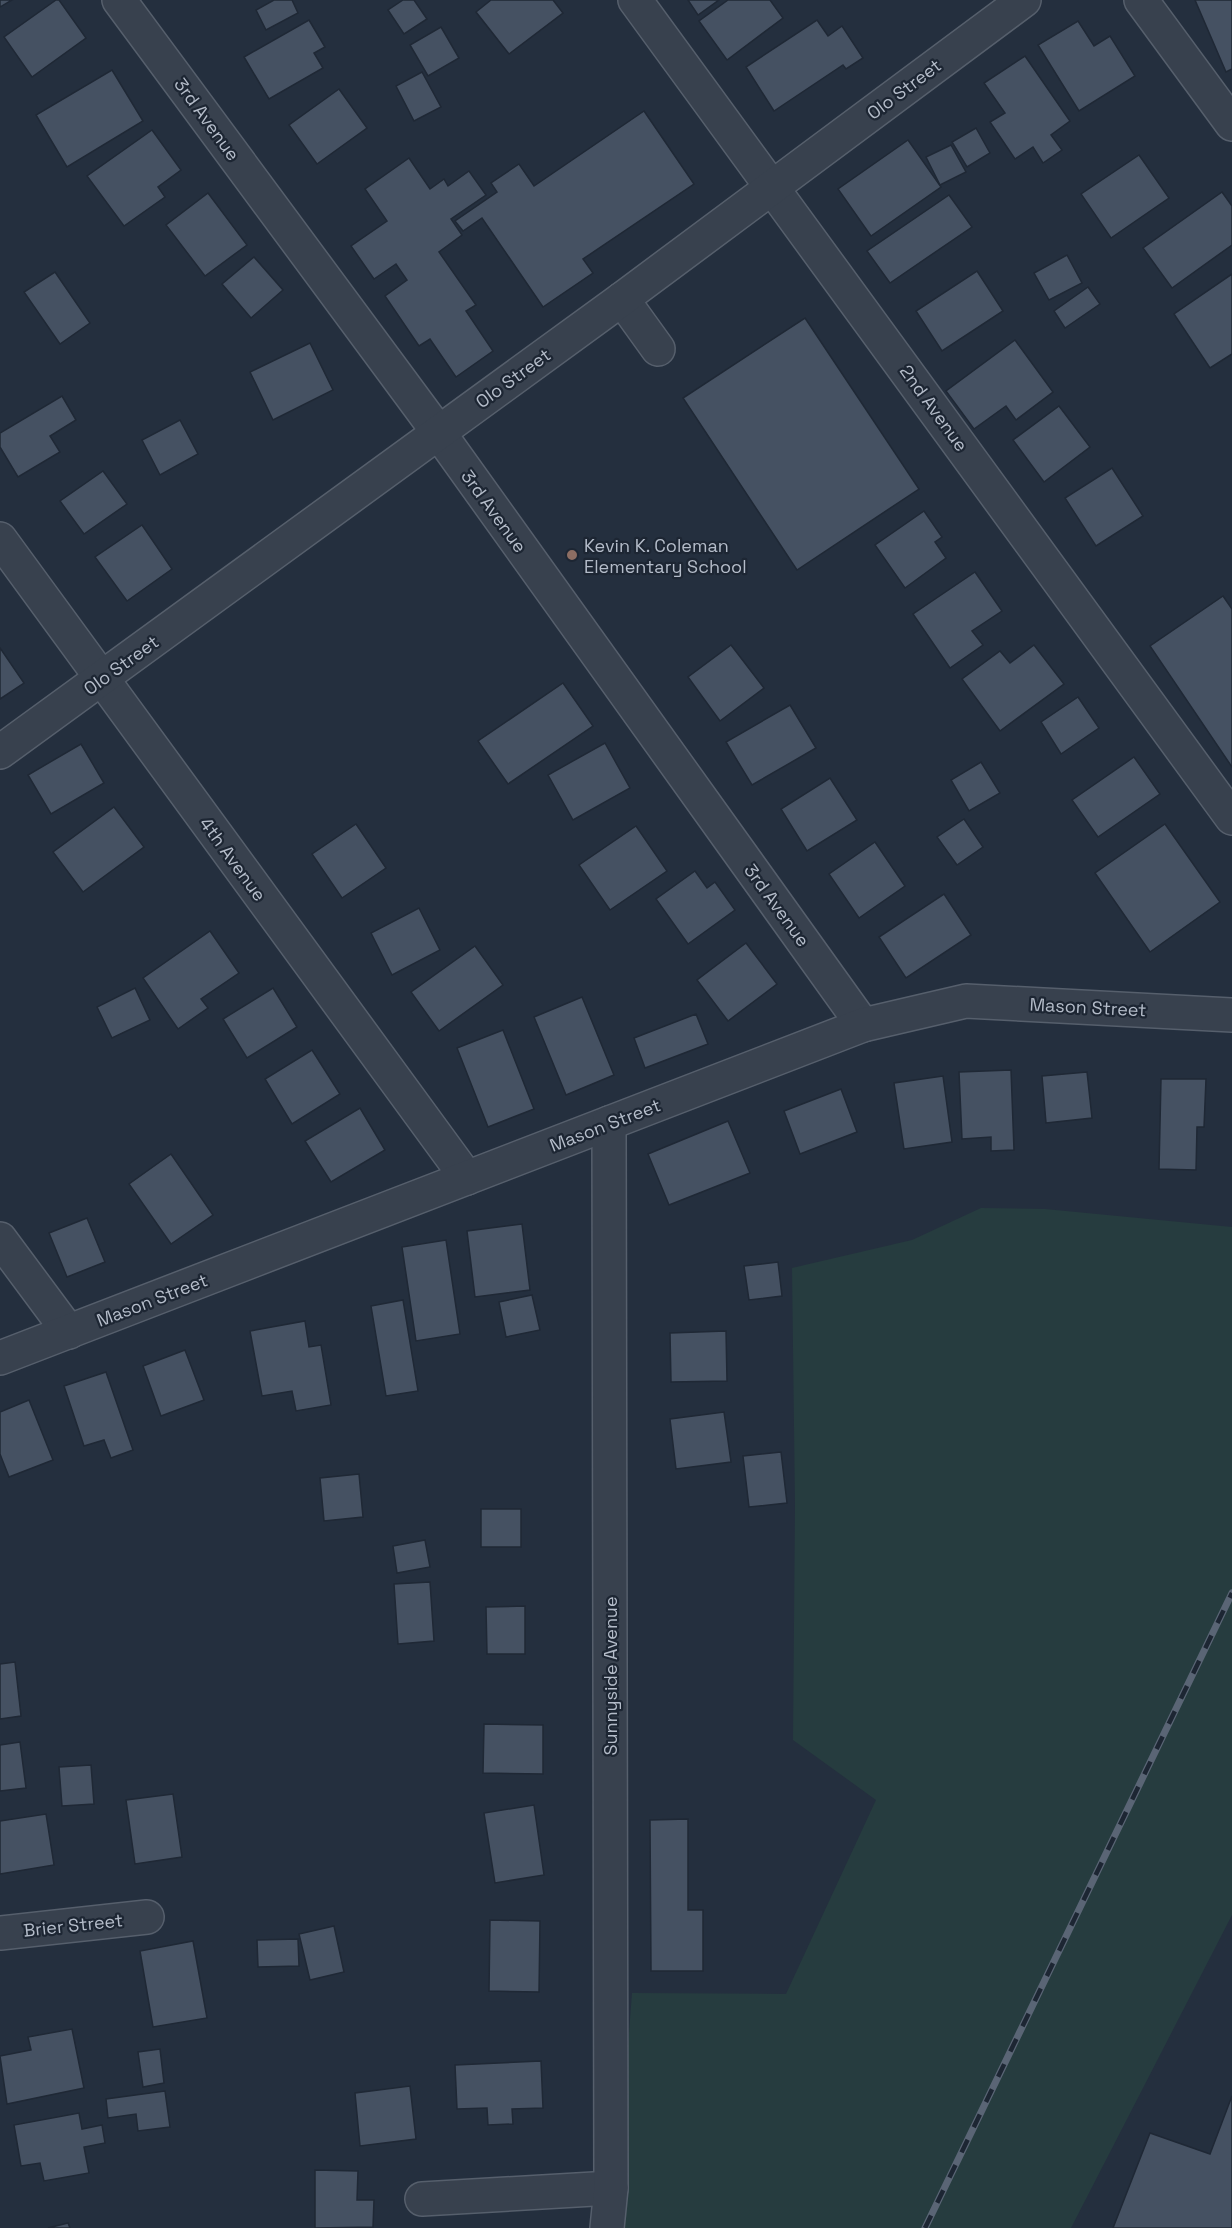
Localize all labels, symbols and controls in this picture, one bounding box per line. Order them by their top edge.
street label: Olo Street [862,54,946,124]
street label: 3rd Avenue [169,73,245,165]
street label: Olo Street [471,343,555,413]
street label: 2nd Avenue [895,360,973,456]
street label: 3rd Avenue [456,465,532,557]
place label: Kevin K. Coleman Elementary School [584,534,747,578]
marker: Kevin K. Coleman Elementary School [565,548,579,562]
street label: Olo Street [79,630,163,700]
street label: 4th Avenue [195,812,271,906]
street label: 3rd Avenue [739,859,815,951]
street label: Mason Street [1029,992,1147,1022]
street label: Mason Street [546,1093,664,1157]
street label: Mason Street [93,1268,211,1332]
street label: Sunnyside Avenue [599,1596,622,1756]
street label: Brier Street [22,1908,124,1942]

